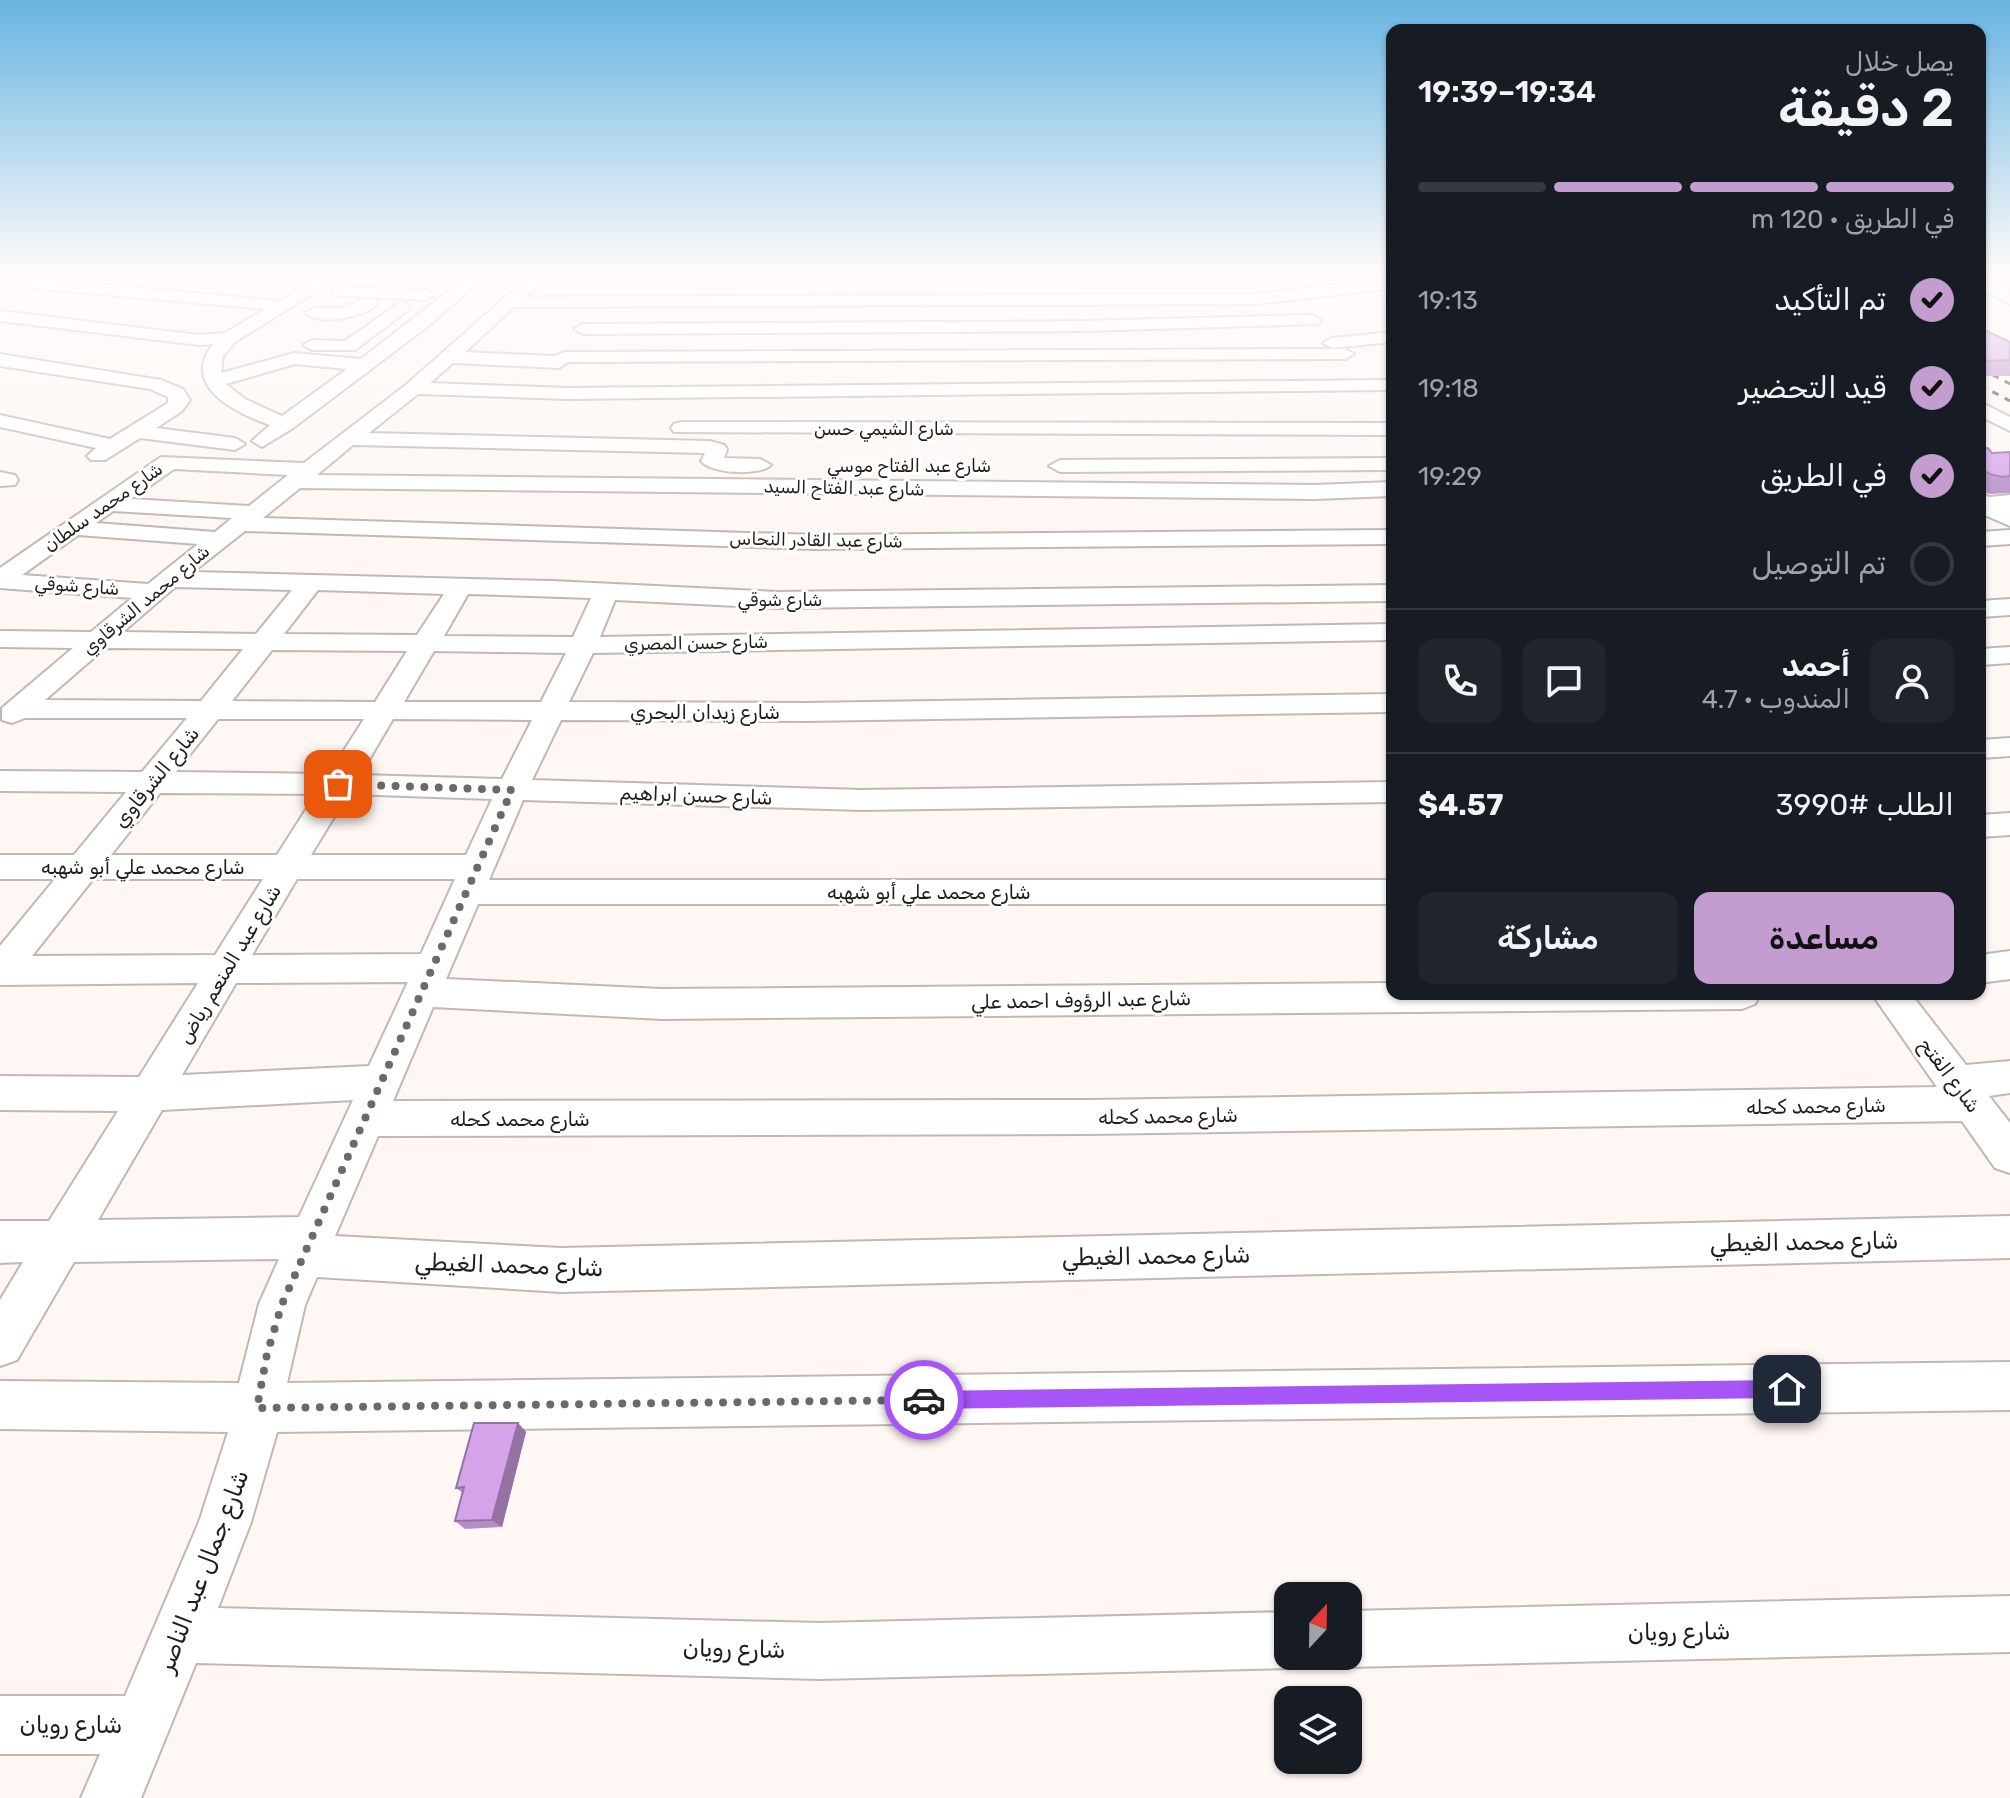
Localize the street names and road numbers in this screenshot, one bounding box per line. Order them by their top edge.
street label: شارع الشيمي حسن [814,418,954,442]
street label: شارع عبد الفتاح موسي [827,455,991,479]
street label: شارع محمد سلطان [39,458,167,557]
street label: شارع عبد الفتاح السيد [763,476,925,501]
street label: شارع عبد القادر النحاس [729,527,903,554]
street label: شارع محمد الشرقاوي [78,540,215,661]
street label: شارع شوقي [34,572,120,602]
street label: شارع شوقي [738,589,822,613]
street label: شارع حسن المصري [624,631,768,656]
street label: شارع زيدان البحري [630,700,780,726]
street label: شارع الشرقاوي [108,722,206,834]
street label: شارع حسن ابراهيم [619,780,773,812]
street label: شارع محمد علي أبو شهبه [41,855,245,882]
street label: شارع عبد المنعم رياض [172,880,288,1049]
street label: شارع محمد علي أبو شهبه [827,880,1031,907]
street label: شارع عبد الرؤوف احمد علي [971,986,1191,1017]
street label: شارع الفتح [1912,1033,1986,1118]
street label: شارع محمد كحله [1746,1093,1886,1121]
street label: شارع محمد كحله [1098,1103,1238,1131]
street label: شارع محمد كحله [450,1107,590,1133]
street label: شارع محمد الغيطي [1709,1226,1899,1262]
street label: شارع محمد الغيطي [1061,1240,1251,1276]
street label: شارع محمد الغيطي [414,1248,604,1286]
street label: شارع جمال عبد الناصر [151,1466,256,1679]
street label: شارع رويان [1627,1617,1731,1649]
street label: شارع رويان [682,1634,786,1666]
street label: شارع رويان [20,1711,122,1741]

